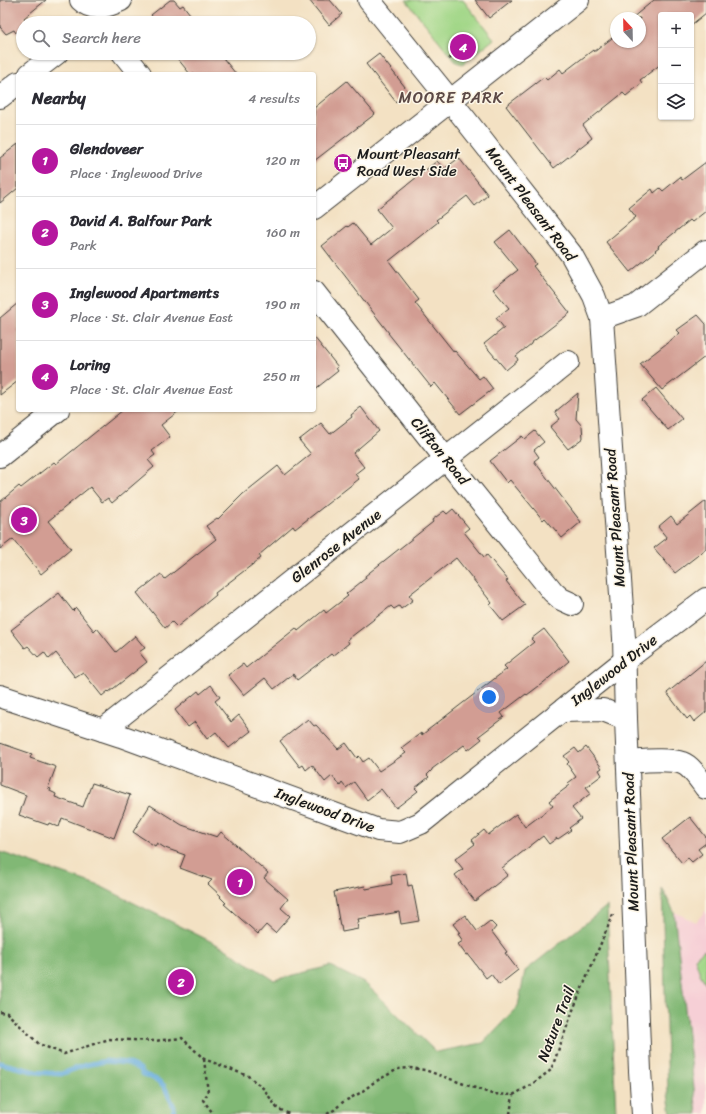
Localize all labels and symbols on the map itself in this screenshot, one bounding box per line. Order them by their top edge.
north arrow [610,12,646,48]
pin: 4 [450,32,476,62]
district label: MOORE PARK [399,83,504,112]
place label: Mount Pleasant Road West Side [357,141,461,184]
street label: Mount Pleasant Road [479,141,584,268]
bus stop icon: Mount Pleasant Road West Side [332,152,354,174]
street label: Clifton Road [404,411,477,492]
street label: Mount Pleasant Road [597,447,633,588]
street label: Glenrose Avenue [285,502,387,590]
pin: 3 [11,505,37,535]
street label: Inglewood Drive [564,627,664,713]
your location [479,687,499,707]
street label: Mount Pleasant Road [616,771,646,912]
street label: Inglewood Drive [270,780,379,840]
pin: 1 [227,867,253,897]
pin: 2 [168,967,194,997]
street label: Nature Trail [530,982,583,1066]

